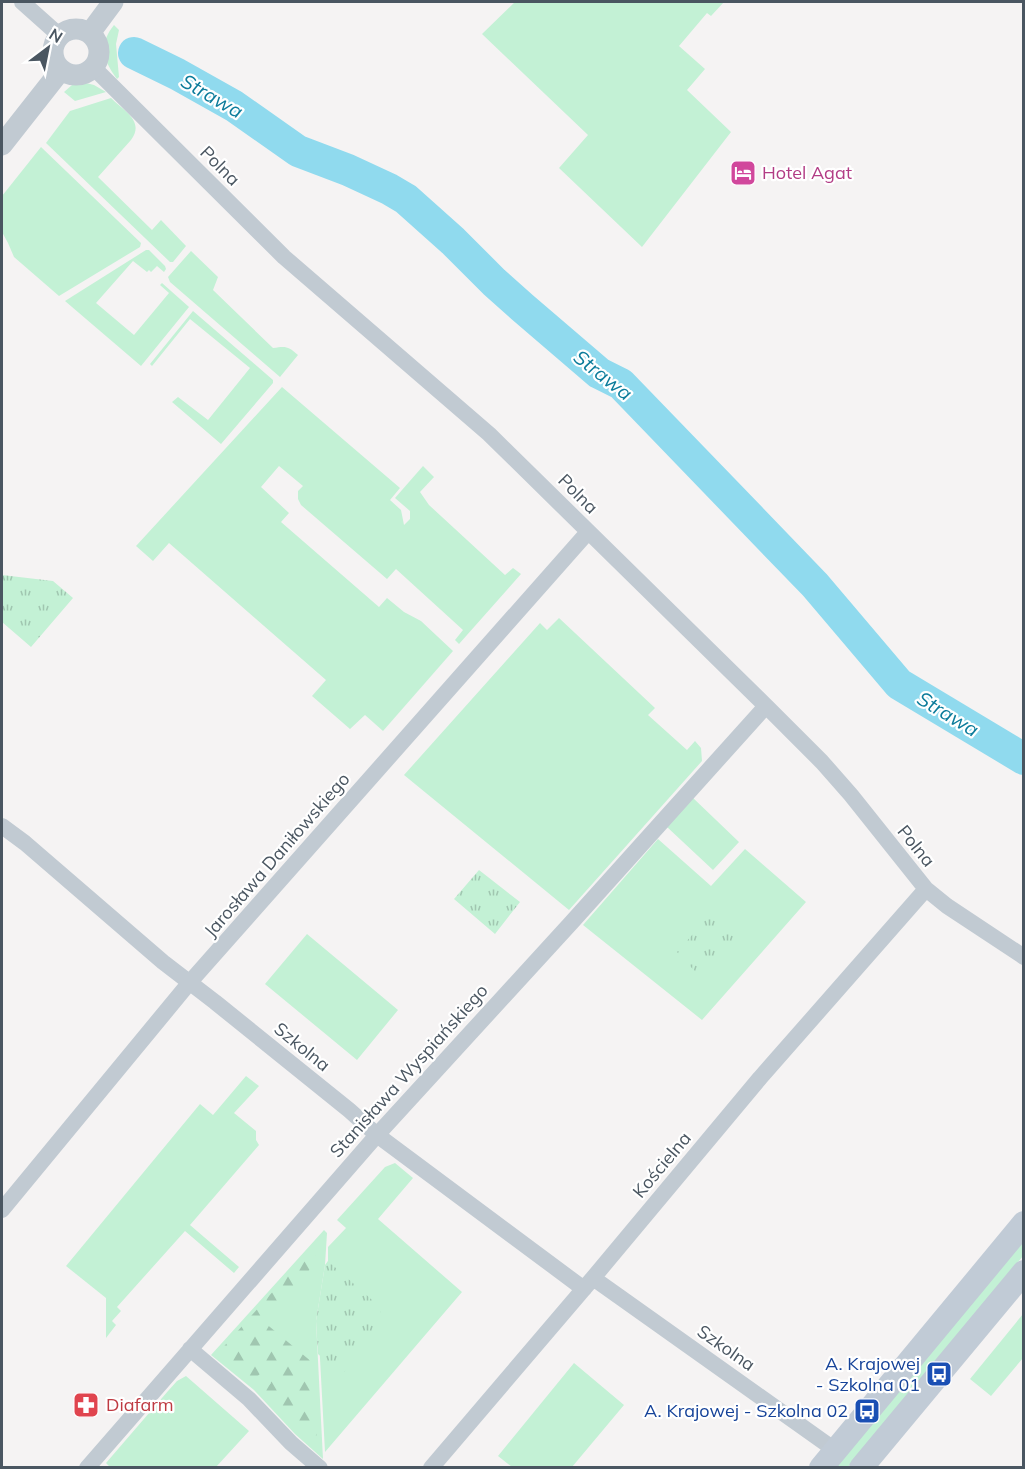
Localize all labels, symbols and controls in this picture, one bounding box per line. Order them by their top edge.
north arrow [18,18,78,78]
text: N [46,24,66,47]
water label: Strawa [177,68,248,123]
street label: Polna [196,141,245,190]
hotel icon: Hotel Agat [728,158,758,188]
place label: Hotel Agat [762,161,852,184]
water label: Strawa [569,344,638,405]
street label: Polna [554,469,603,518]
water label: Strawa [913,685,984,742]
street label: Jarosława Daniłowskiego [199,768,354,942]
street label: Polna [893,820,940,871]
street label: Stanisława Wyspiańskiego [325,979,493,1162]
street label: Szkolna [270,1017,335,1076]
street label: Kościelna [627,1127,696,1202]
street label: Szkolna [693,1319,760,1376]
place label: A. Krajowej - Szkolna 01 [816,1352,920,1396]
bus stop icon: A. Krajowej - Szkolna 01 [924,1359,954,1389]
pharmacy icon: Diafarm [71,1390,101,1420]
place label: Diafarm [106,1393,174,1416]
bus stop icon: A. Krajowej - Szkolna 02 [852,1396,882,1426]
place label: A. Krajowej - Szkolna 02 [644,1399,848,1422]

